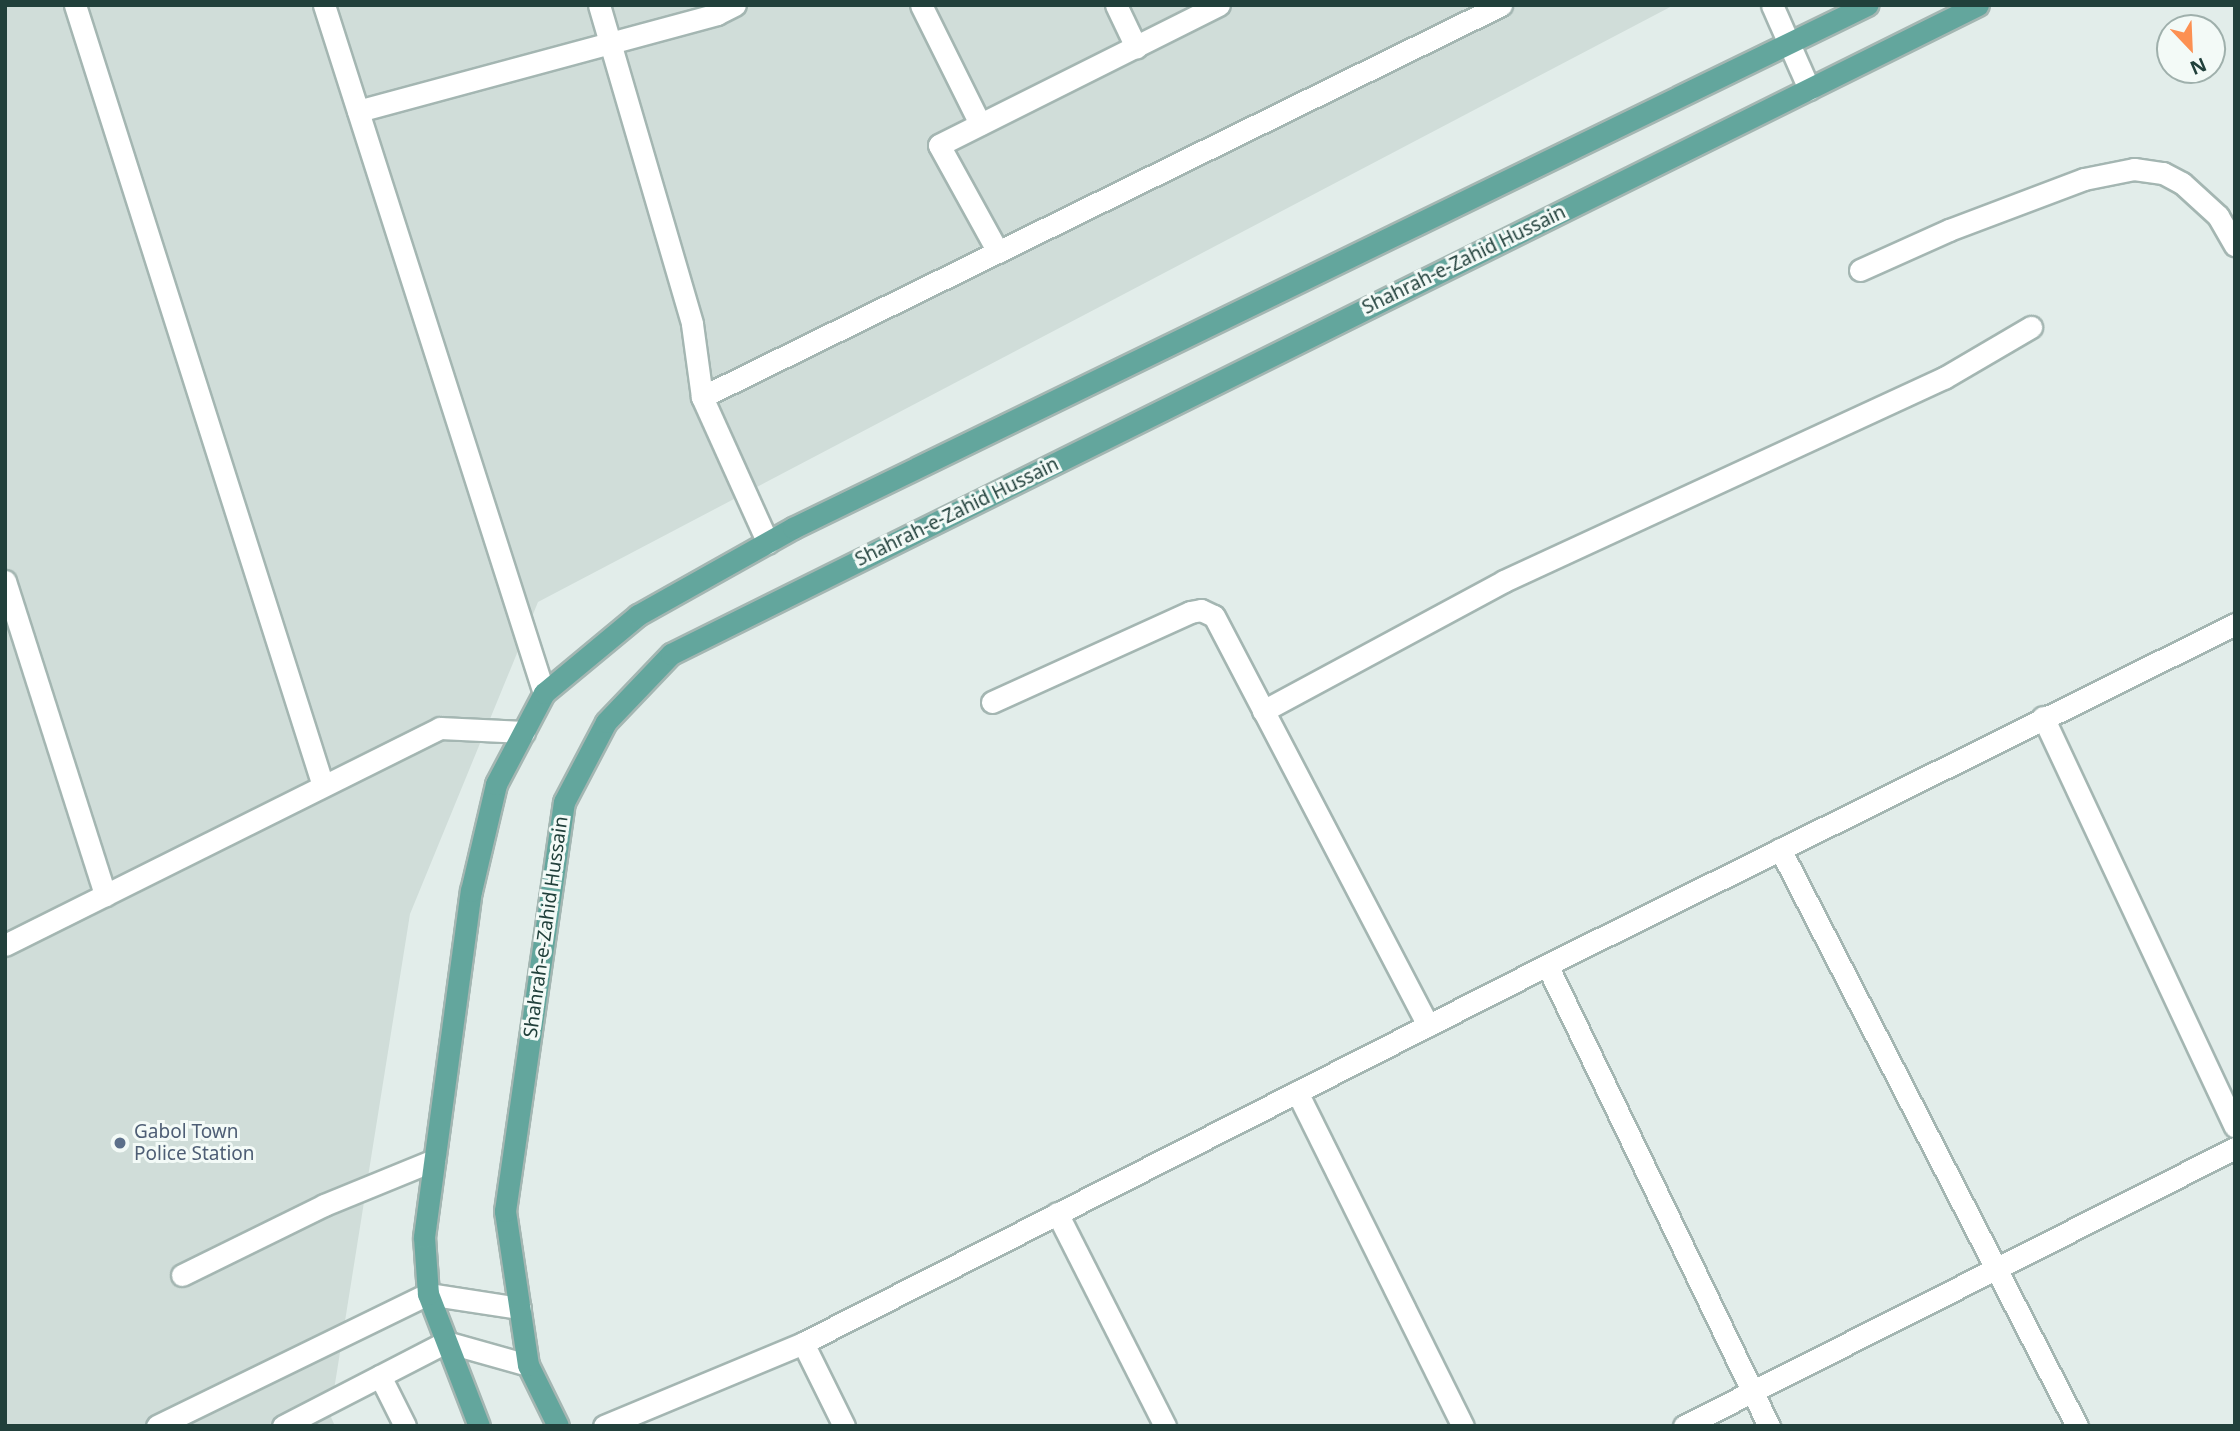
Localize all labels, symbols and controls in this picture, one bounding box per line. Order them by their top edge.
north arrow [2156,14,2226,84]
text: N [2186,52,2211,81]
street label: Shahrah-e-Zahid Hussain [1359,201,1569,319]
street label: Shahrah-e-Zahid Hussain [852,453,1062,571]
street label: Shahrah-e-Zahid Hussain [519,815,573,1039]
place label: Gabol Town Police Station [134,1121,255,1165]
marker: Gabol Town Police Station [112,1135,128,1151]

